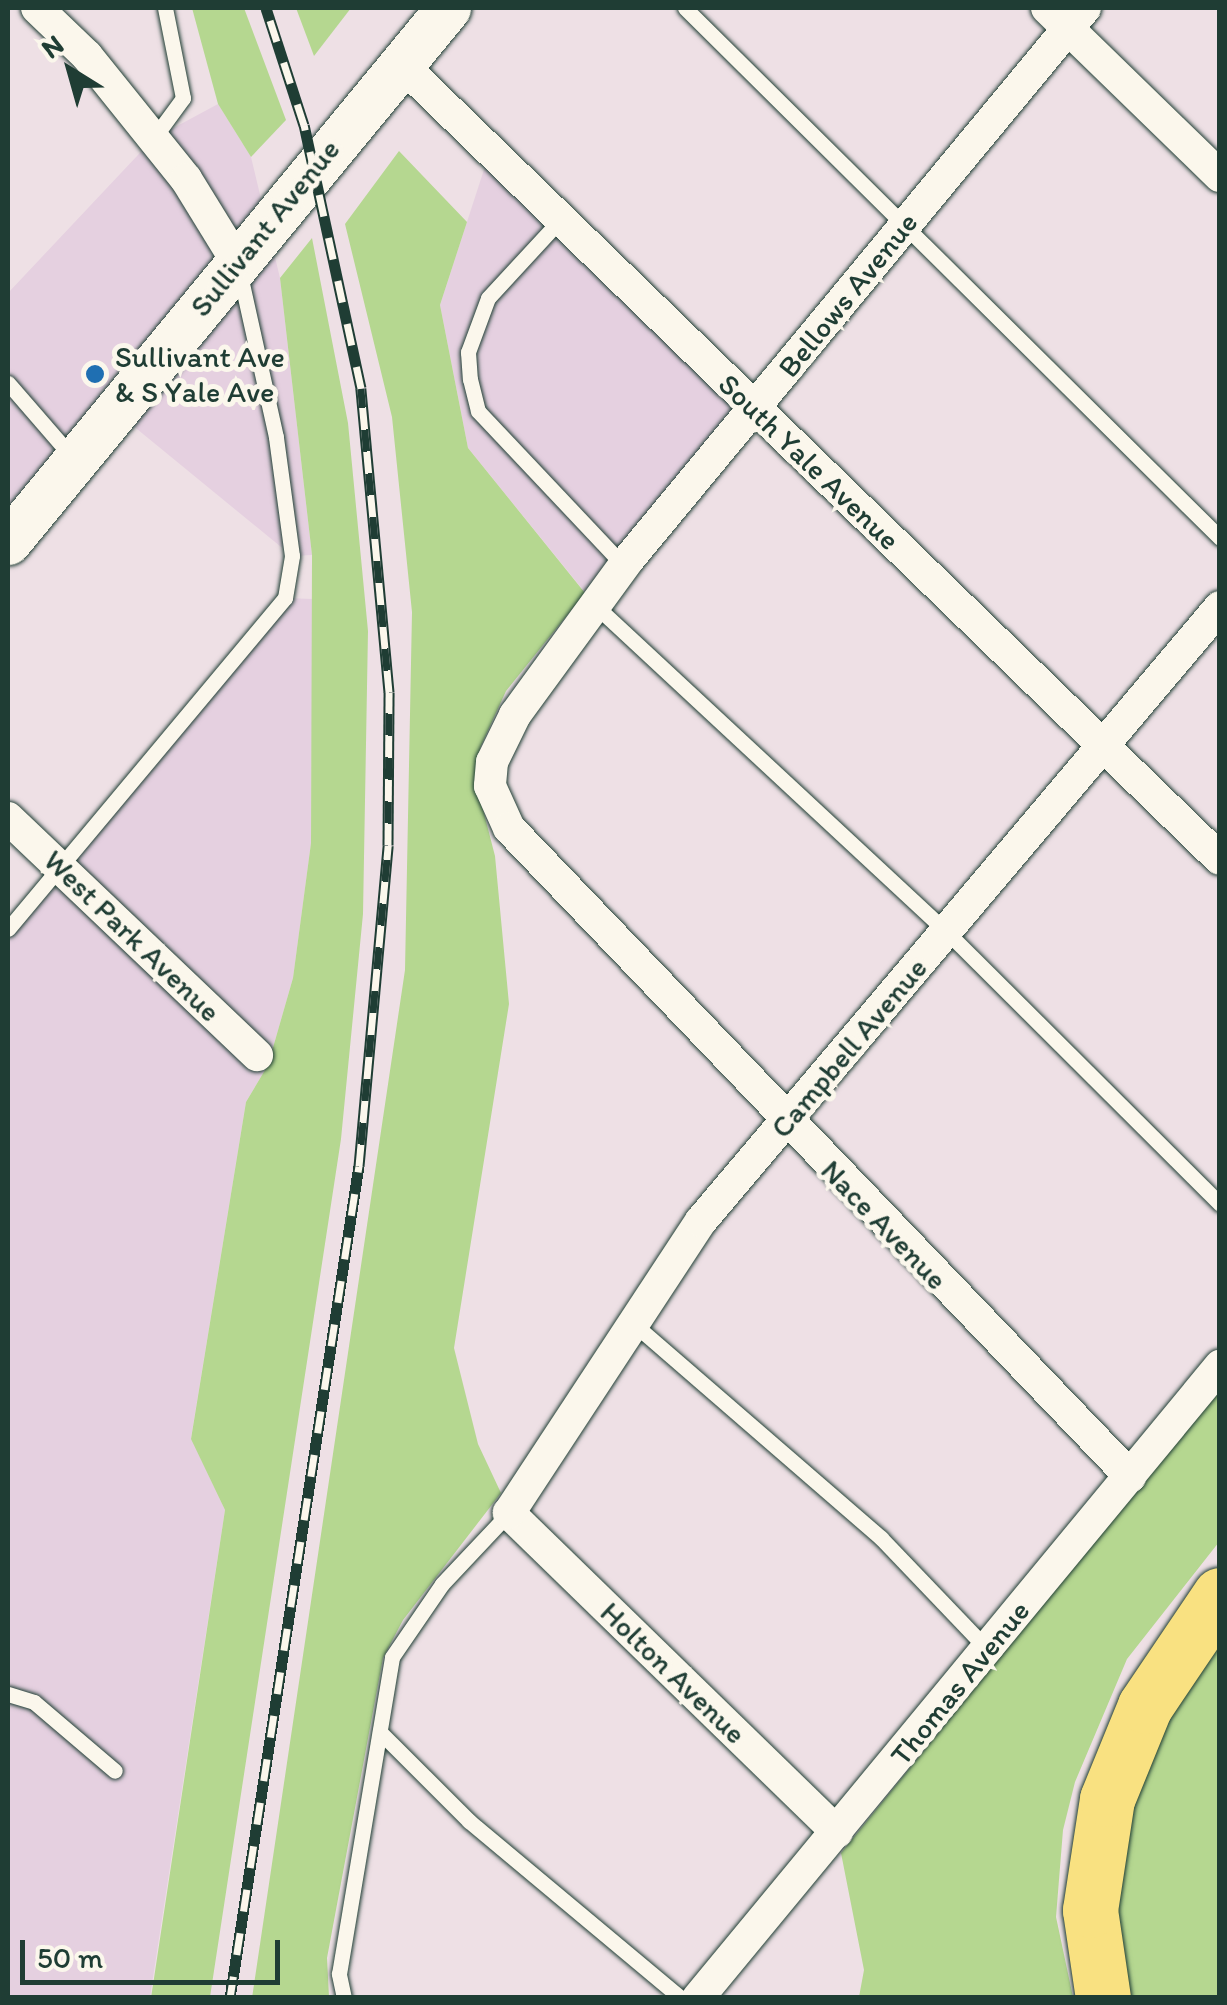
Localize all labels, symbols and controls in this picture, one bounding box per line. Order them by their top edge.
north arrow [20,20,120,120]
text: N [34,27,70,65]
street label: Sullivant Avenue [183,133,347,323]
street label: Bellows Avenue [771,206,925,384]
place label: Sullivant Ave & S Yale Ave [115,339,284,410]
marker: Sullivant Ave & S Yale Ave [84,363,106,385]
street label: South Yale Avenue [712,367,906,557]
street label: West Park Avenue [37,843,227,1029]
street label: Campbell Avenue [764,951,934,1145]
street label: Nace Avenue [814,1153,954,1297]
street label: Thomas Avenue [883,1593,1037,1773]
street label: Holton Avenue [593,1595,753,1751]
scale bar [25,1920,285,1982]
text: 50 m [37,1939,103,1976]

